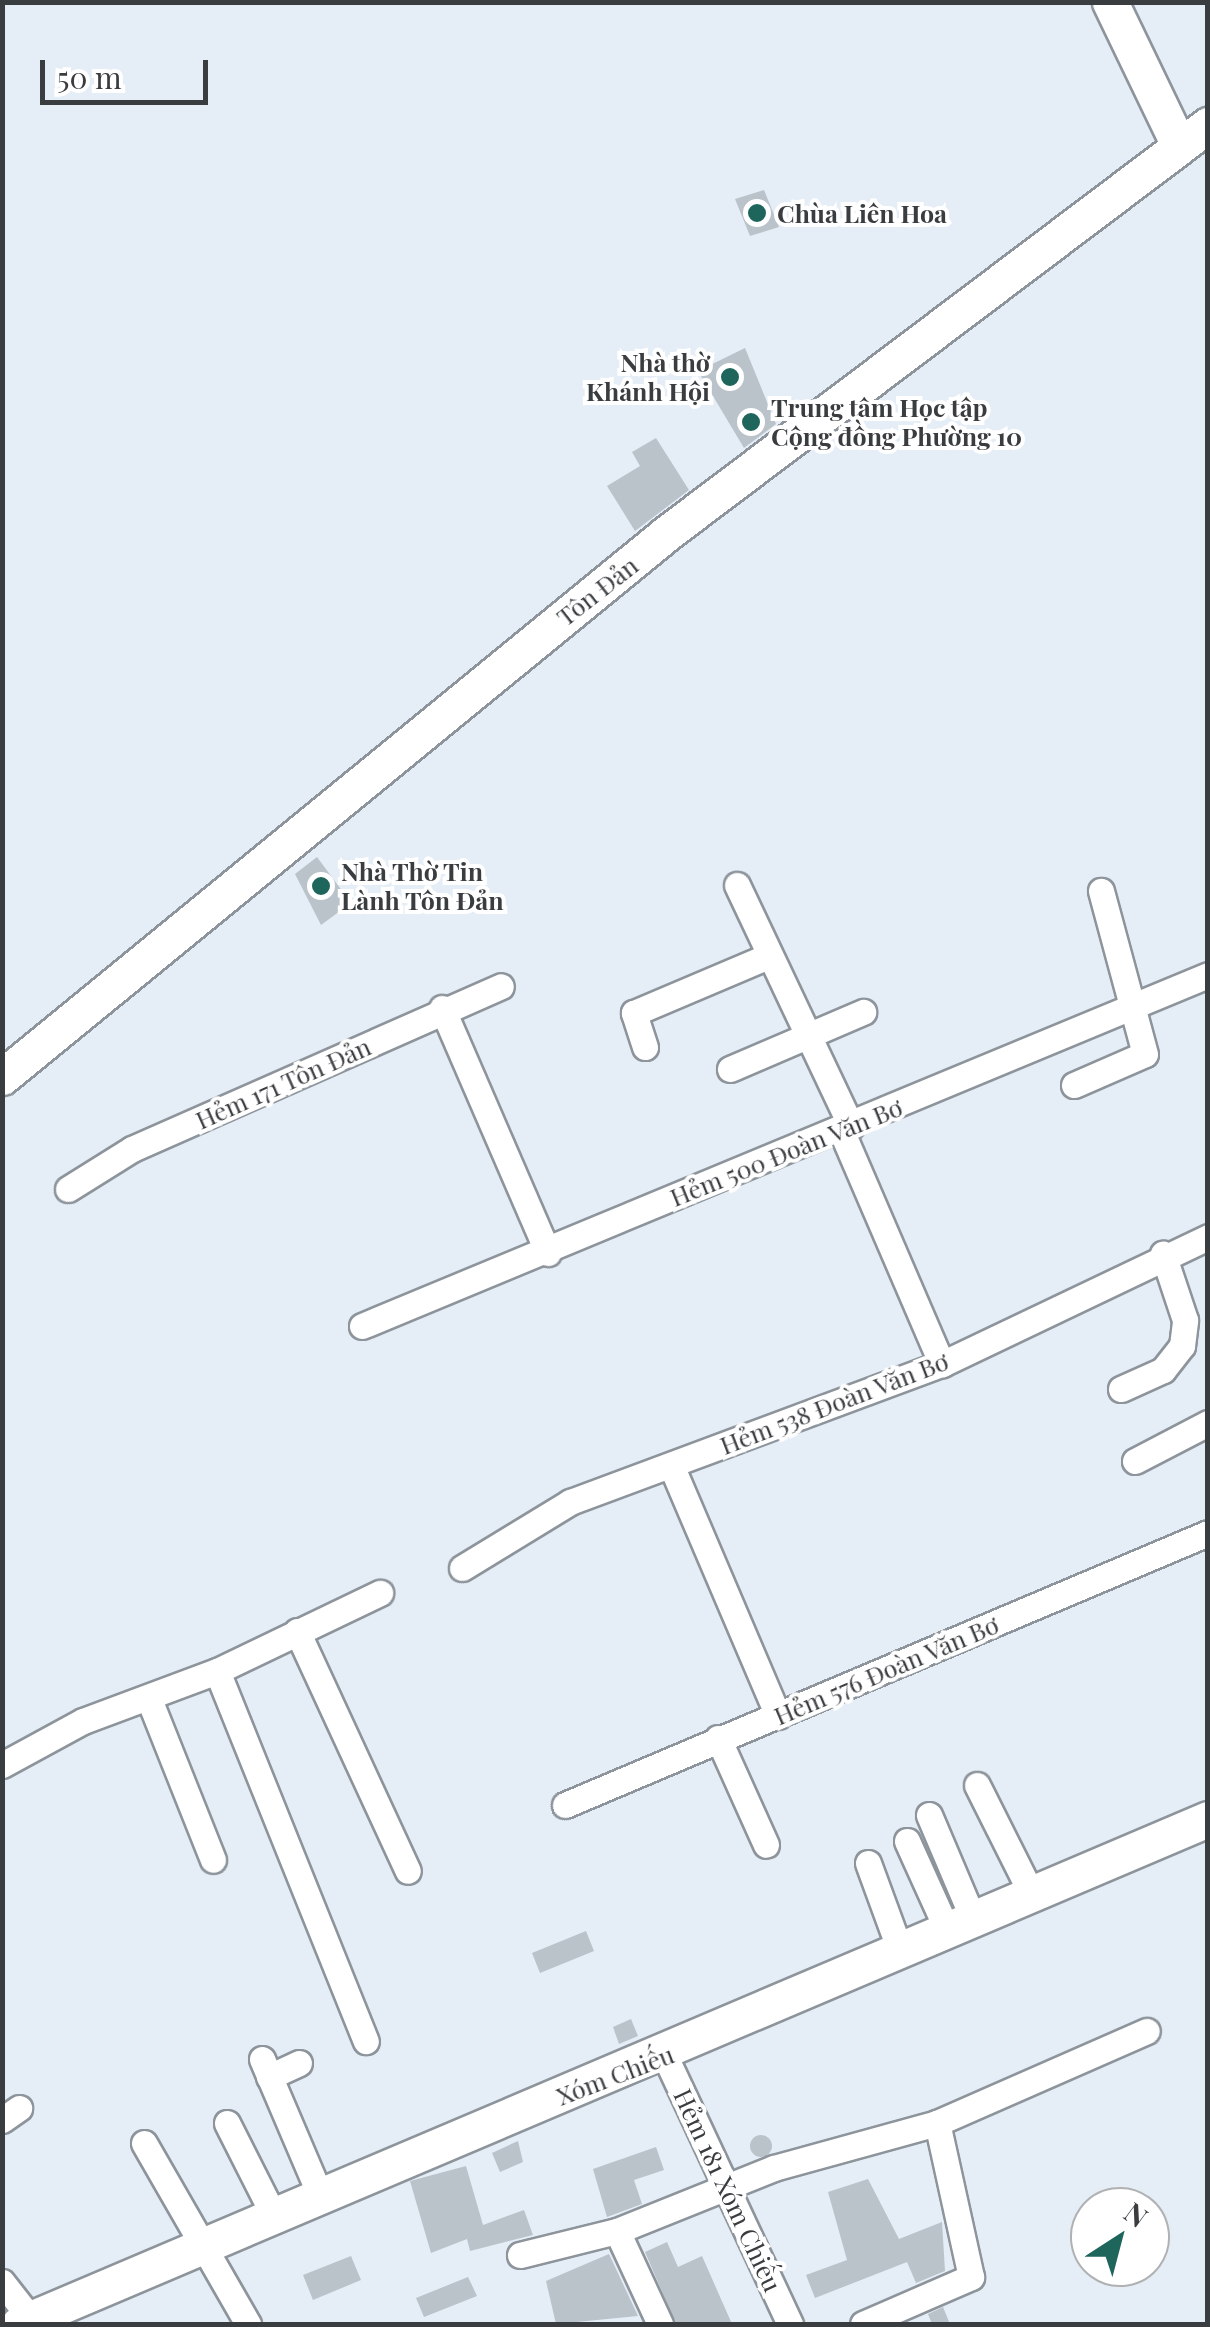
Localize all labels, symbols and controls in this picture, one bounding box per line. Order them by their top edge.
scale bar [45,40,212,102]
text: 50 m [57,57,122,97]
place label: Chùa Liên Hoa [777,198,947,228]
marker: Chùa Liên Hoa [746,202,768,224]
place label: Nhà thờ Khánh Hội [586,348,710,407]
marker: Nhà thờ Khánh Hội [719,366,741,388]
place label: Trung tâm Học tập Cộng đồng Phường 10 [771,393,1022,452]
marker: Trung tâm Học tập Cộng đồng Phường 10 [740,411,762,433]
street label: Tôn Đản [550,550,644,632]
place label: Nhà Thờ Tin Lành Tôn Đản [341,857,504,916]
marker: Nhà Thờ Tin Lành Tôn Đản [310,875,332,897]
street label: Hẻm 171 Tôn Đản [191,1031,375,1135]
street label: Hẻm 500 Đoàn Văn Bơ [665,1092,907,1212]
street label: Hẻm 538 Đoàn Văn Bơ [715,1345,953,1461]
street label: Hẻm 576 Đoàn Văn Bơ [769,1609,1003,1731]
street label: Xóm Chiếu [552,2039,678,2111]
street label: Hẻm 181 Xóm Chiếu [668,2084,788,2296]
north arrow [1070,2187,1170,2287]
text: N [1118,2193,1156,2235]

